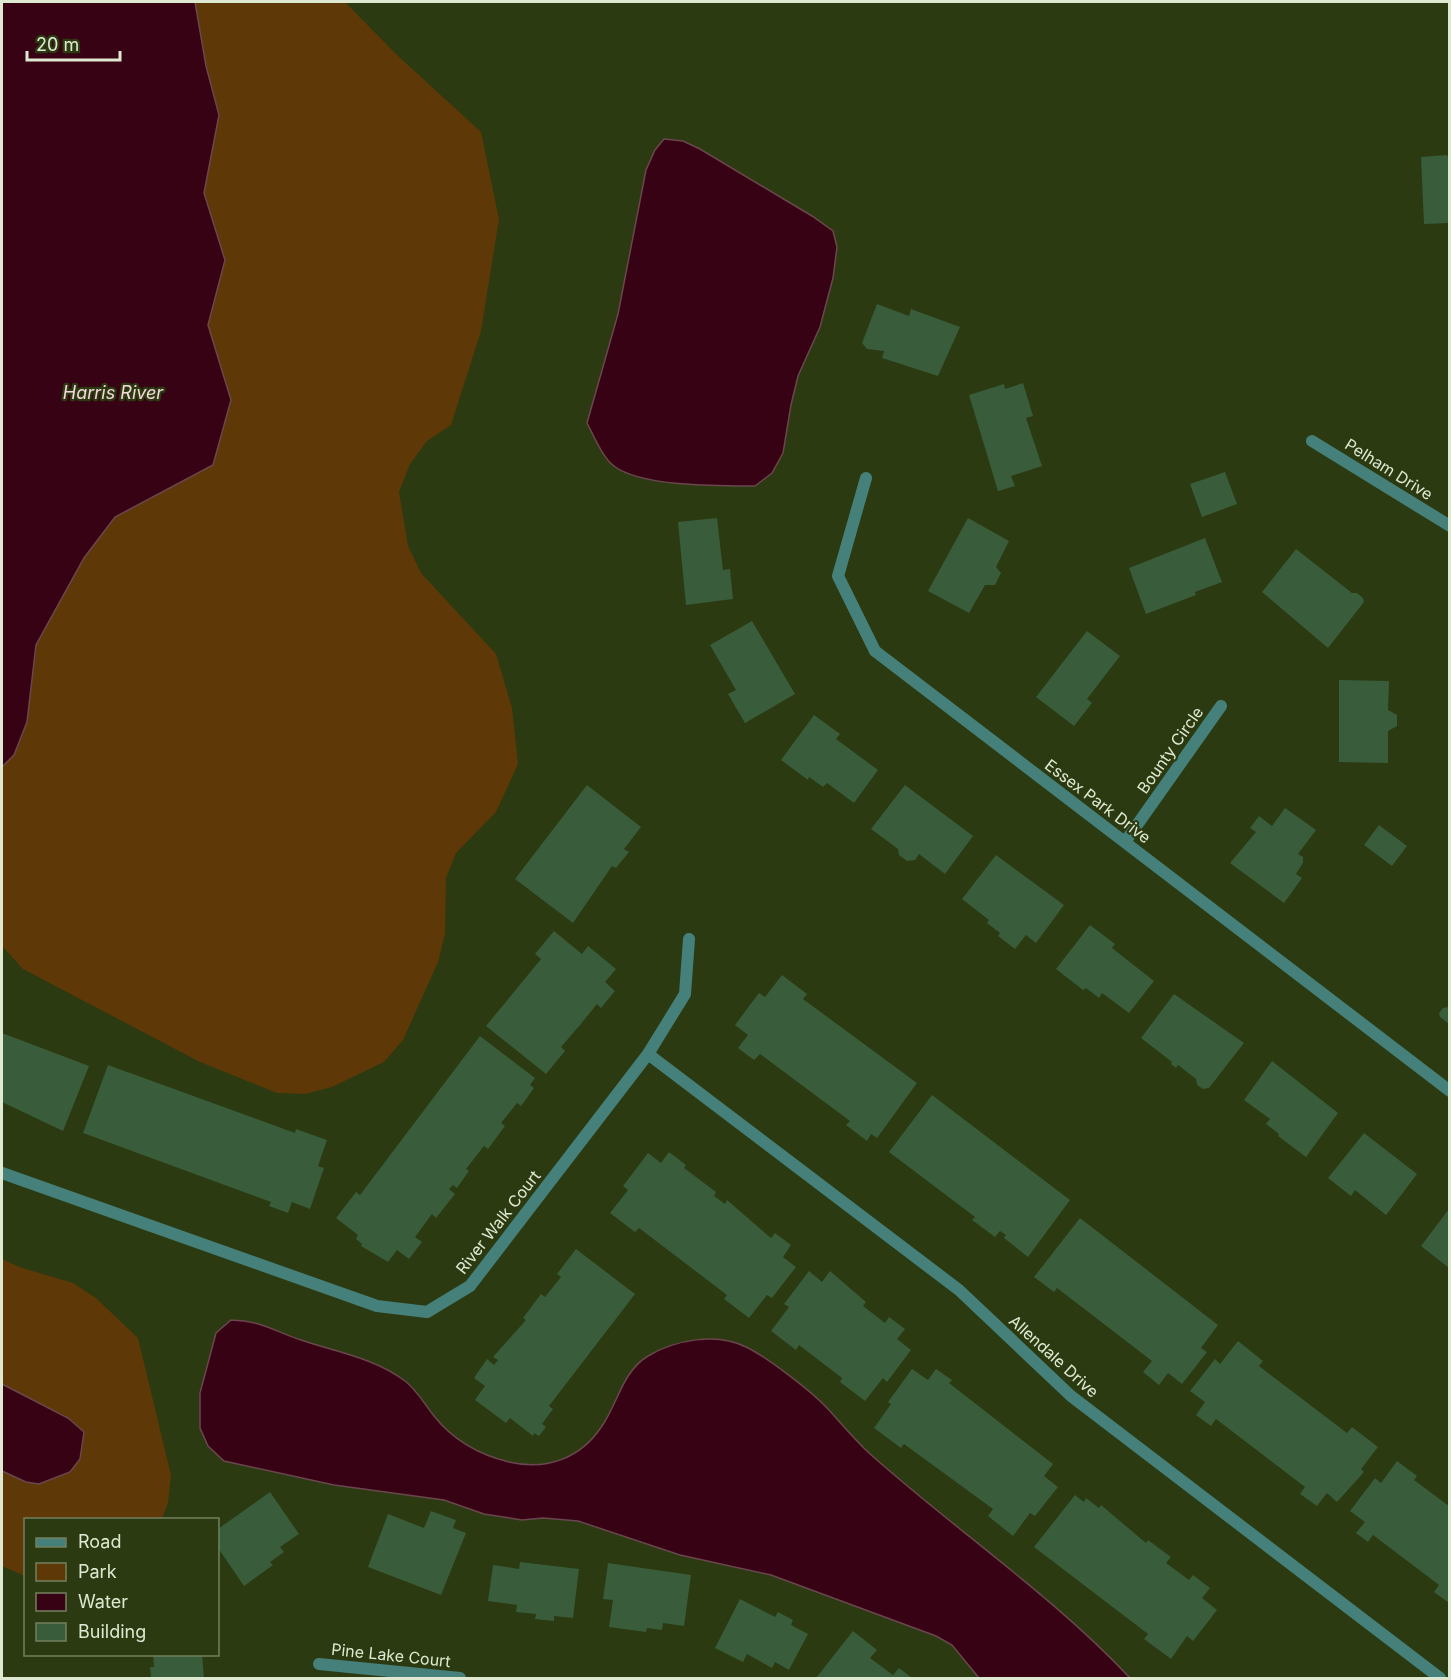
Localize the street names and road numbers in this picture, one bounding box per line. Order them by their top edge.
street label: Pelham Drive [1341,434,1437,504]
street label: Bounty Circle [1133,703,1207,797]
street label: Essex Park Drive [1041,755,1155,847]
street label: River Walk Court [451,1166,545,1278]
street label: Allendale Drive [1005,1311,1103,1401]
street label: Pine Lake Court [330,1639,452,1671]

